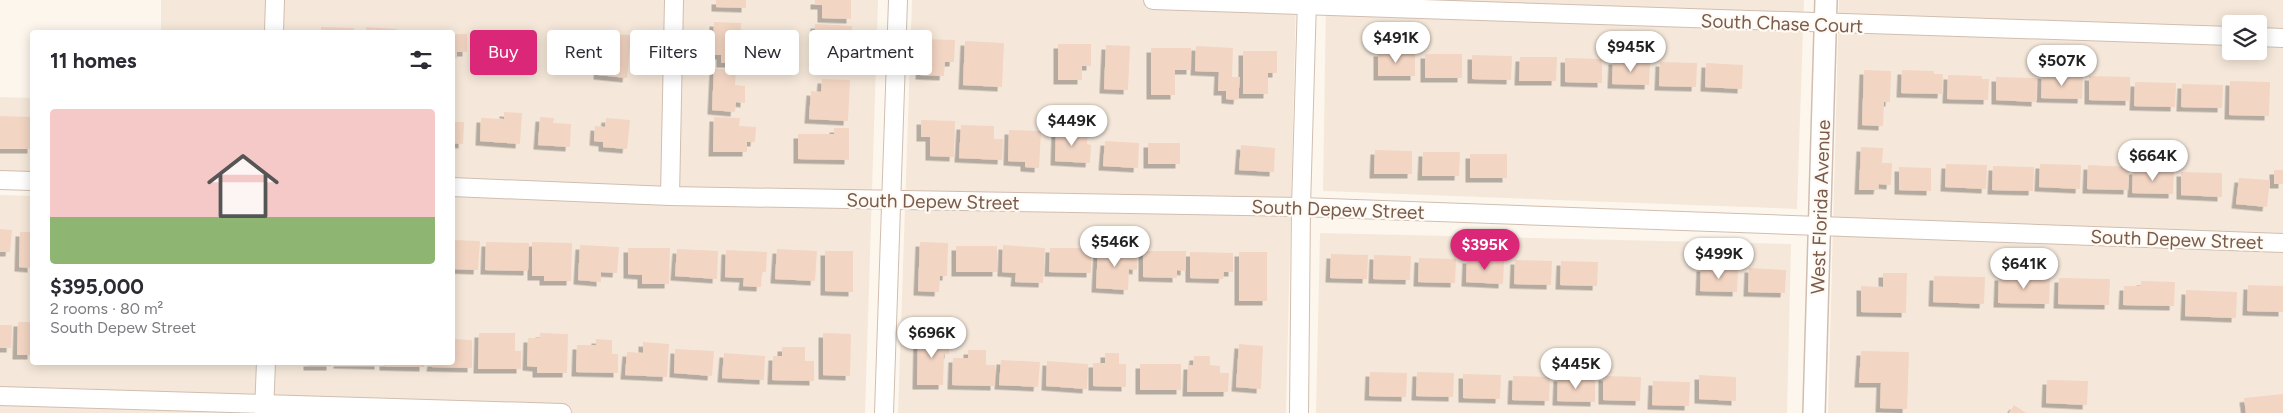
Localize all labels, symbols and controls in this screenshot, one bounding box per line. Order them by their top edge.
street label: South Chase Court [1700,9,1864,38]
map controls [2222,15,2267,60]
button: layers [2222,15,2267,60]
pin: $491K [1361,22,1431,64]
text: $491K [1373,28,1419,47]
chip: Buy [470,30,537,75]
chip: Rent [547,30,620,75]
chip: Filters [630,30,715,75]
chip: New [725,30,799,75]
chip: Apartment [809,30,932,75]
pin: $945K [1596,30,1666,73]
text: $945K [1607,37,1655,56]
pin: $507K [2027,44,2097,87]
icon: filters [407,46,435,74]
text: 11 homes [50,48,137,73]
text: $507K [2038,51,2086,70]
pin: $449K [1037,104,1107,147]
text: $449K [1047,111,1097,130]
street label: West Florida Avenue [1806,119,1835,295]
pin: $664K [2118,140,2188,182]
icon: home [198,141,288,231]
text: $664K [2129,146,2177,165]
street label: South Depew Street [846,188,1020,215]
street label: South Depew Street [1251,195,1425,224]
street label: South Depew Street [2090,225,2264,254]
pin: $546K [1080,226,1150,268]
pin: $395K [1450,228,1520,271]
text: $546K [1091,232,1139,251]
text: $395K [1462,235,1509,254]
pin: $499K [1684,238,1754,280]
text: $499K [1695,244,1743,263]
pin: $641K [1989,248,2059,290]
text: $641K [2001,254,2047,273]
text: $395,000 [50,274,144,299]
text: 2 rooms · 80 m² [50,299,163,318]
pin: $696K [897,316,967,359]
text: South Depew Street [50,318,196,337]
text: $696K [908,323,956,342]
pin: $445K [1541,348,1611,390]
text: $445K [1551,354,1601,373]

